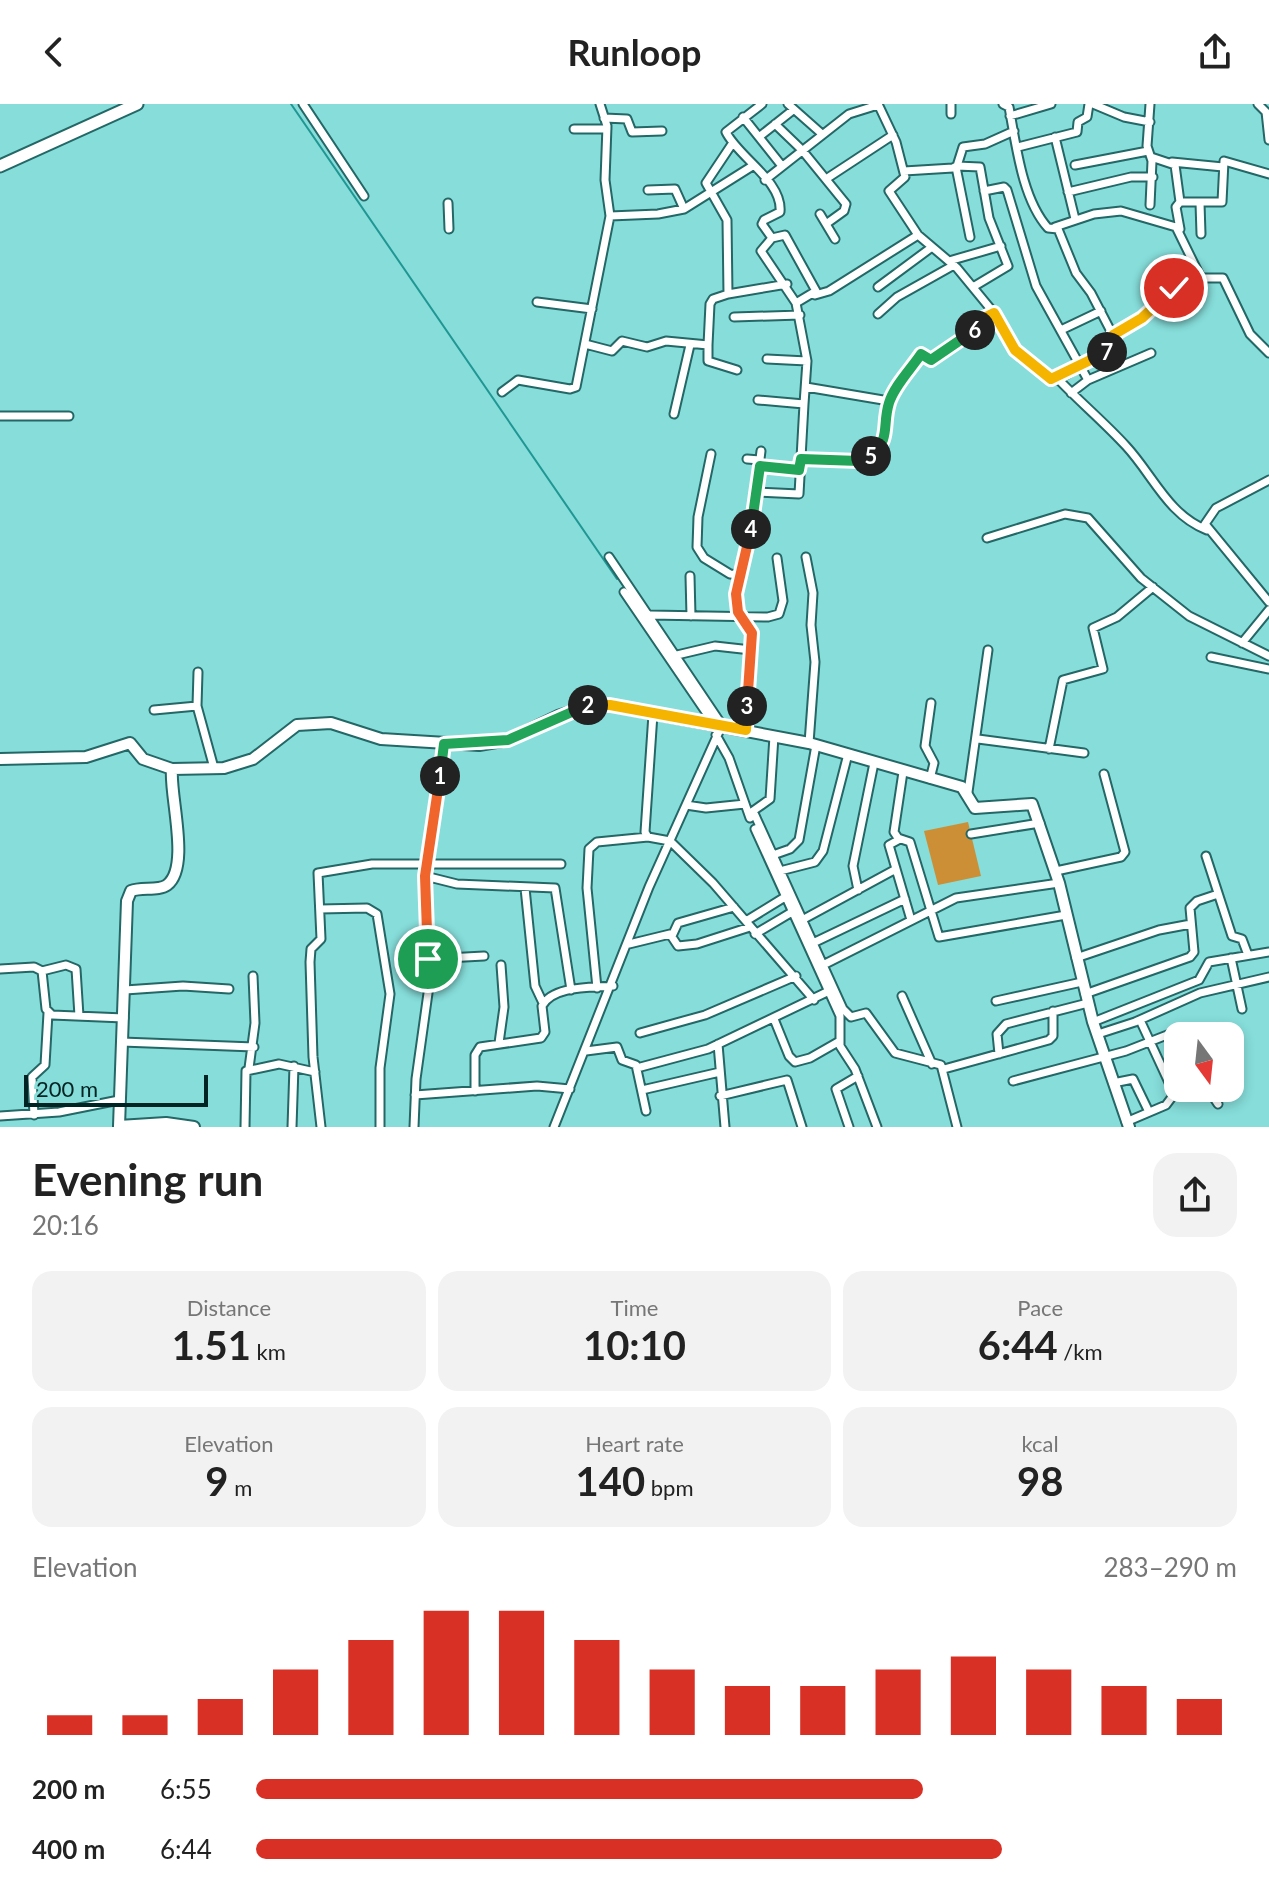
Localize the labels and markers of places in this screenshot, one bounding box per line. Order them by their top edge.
pin [1140,254,1208,322]
pin: 6 [955,310,995,350]
pin: 7 [1087,332,1127,372]
pin: 5 [851,436,891,476]
pin: 4 [731,509,771,549]
pin: 2 [568,685,608,725]
pin: 3 [727,686,767,726]
pin: 1 [420,756,460,796]
pin [394,925,462,993]

